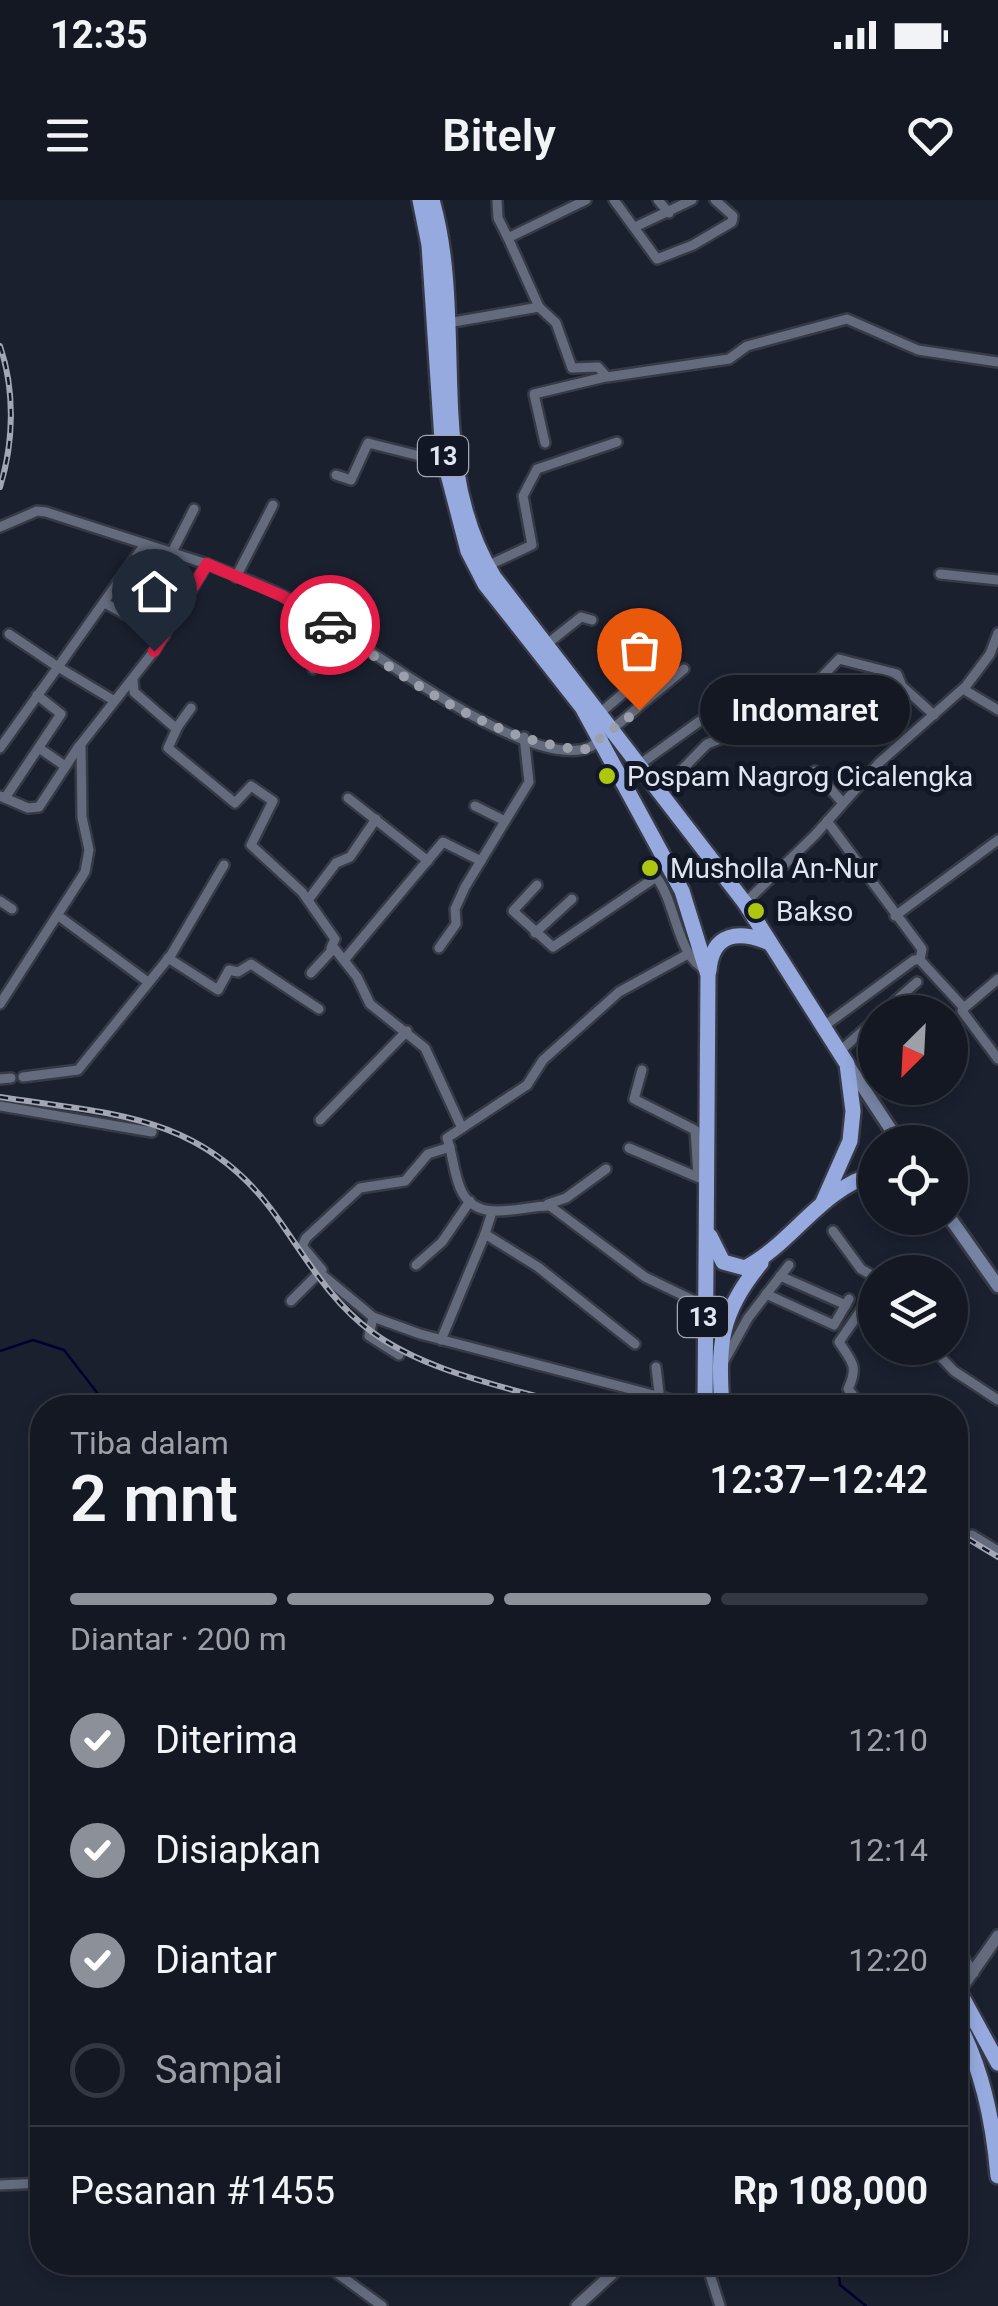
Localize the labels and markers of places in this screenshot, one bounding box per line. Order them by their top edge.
pin [112,549,197,652]
pin [597,608,682,711]
callout: Indomaret [699,675,909,745]
place label: Pospam Nagrog Cicalengka [627,760,973,793]
marker: Pospam Nagrog Cicalengka [596,765,618,787]
place label: Musholla An-Nur [670,852,878,885]
marker: Musholla An-Nur [639,857,661,879]
place label: Bakso [776,895,853,928]
marker: Bakso [745,900,767,922]

